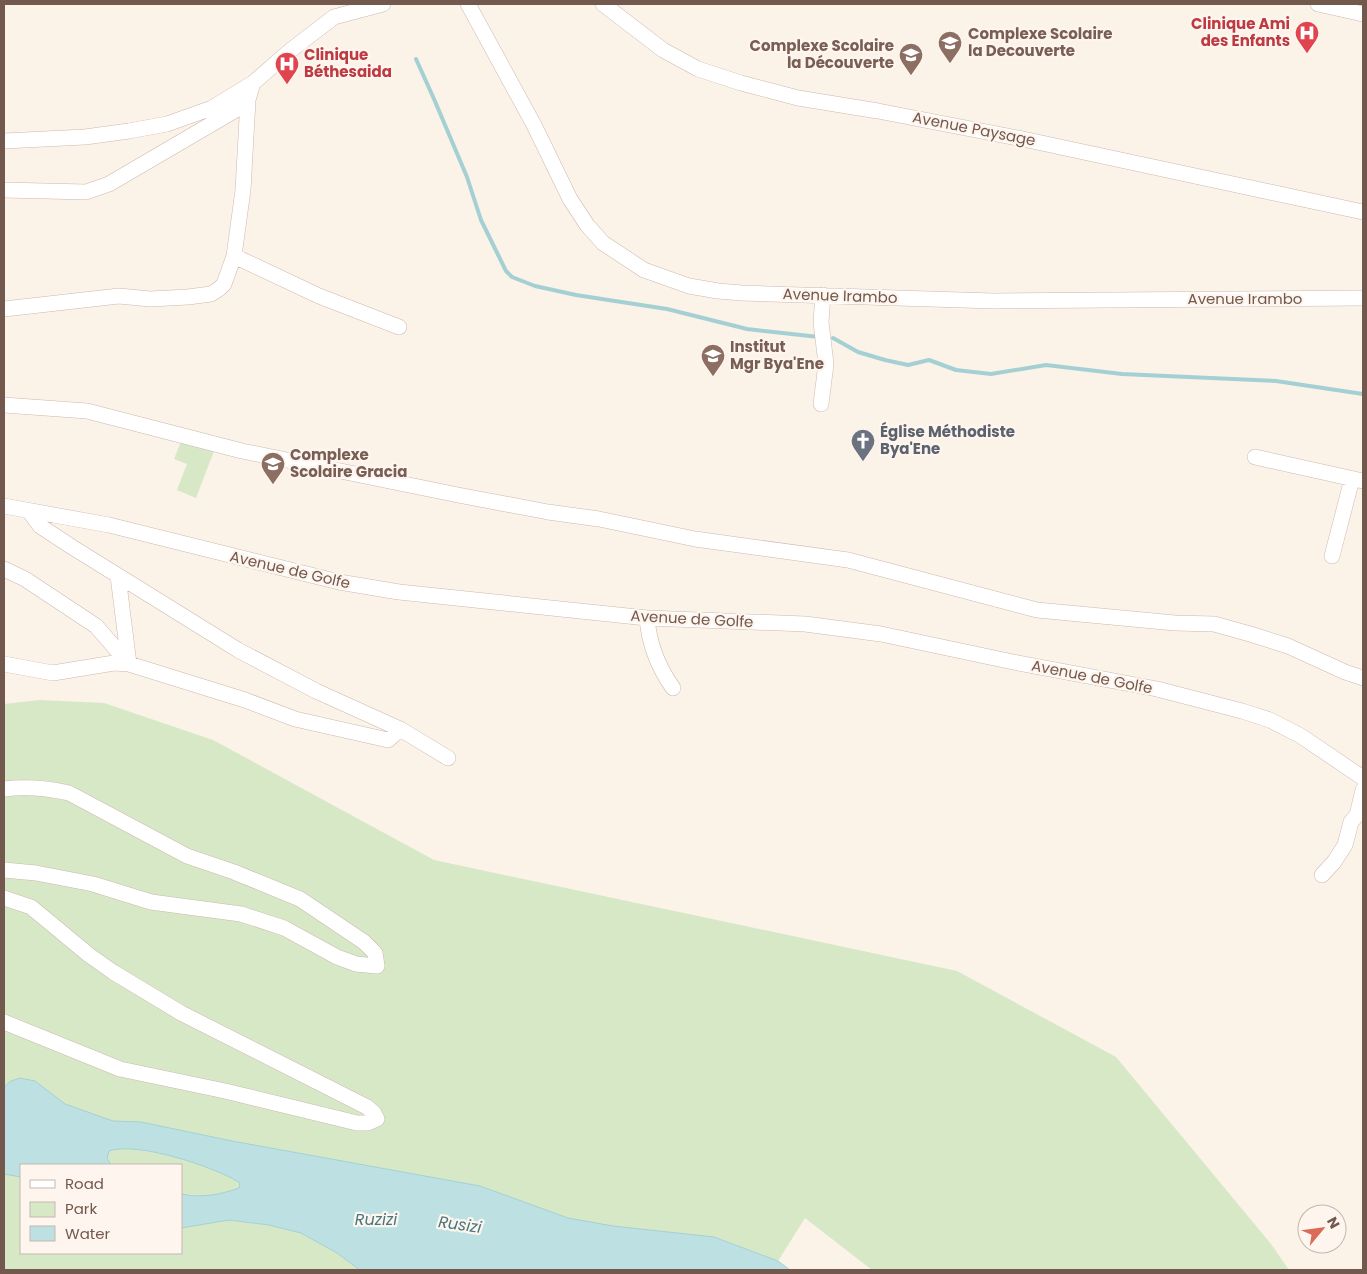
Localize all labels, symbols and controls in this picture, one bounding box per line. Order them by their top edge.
place label: Clinique Ami des Enfants [1191,13,1290,51]
hospital icon: Clinique Ami des Enfants [1294,20,1320,54]
place label: Complexe Scolaire la Decouverte [968,23,1113,61]
school or university icon: Complexe Scolaire la Decouverte [937,30,963,64]
place label: Complexe Scolaire la Découverte [749,35,894,73]
school or university icon: Complexe Scolaire la Découverte [898,42,924,76]
place label: Clinique Béthesaida [304,44,392,82]
hospital icon: Clinique Béthesaida [274,51,300,85]
street label: Avenue Paysage [911,106,1037,151]
street label: Avenue Irambo [782,283,898,308]
street label: Avenue Irambo [1188,288,1302,309]
place label: Institut Mgr Bya'Ene [730,336,824,374]
school or university icon: Institut Mgr Bya'Ene [700,343,726,377]
place label: Église Méthodiste Bya'Ene [880,421,1015,459]
church icon: Église Méthodiste Bya'Ene [850,428,876,462]
place label: Complexe Scolaire Gracia [290,444,407,482]
school or university icon: Complexe Scolaire Gracia [260,451,286,485]
street label: Avenue de Golfe [228,545,352,594]
street label: Avenue de Golfe [630,605,754,632]
street label: Avenue de Golfe [1030,654,1154,699]
legend [20,1164,182,1254]
text: Road [65,1173,104,1194]
text: Park [65,1198,97,1219]
north arrow [1297,1204,1347,1254]
water label: Ruzizi [355,1208,398,1231]
water label: Rusizi [437,1210,484,1239]
text: N [1322,1213,1345,1232]
text: Water [65,1223,111,1244]

